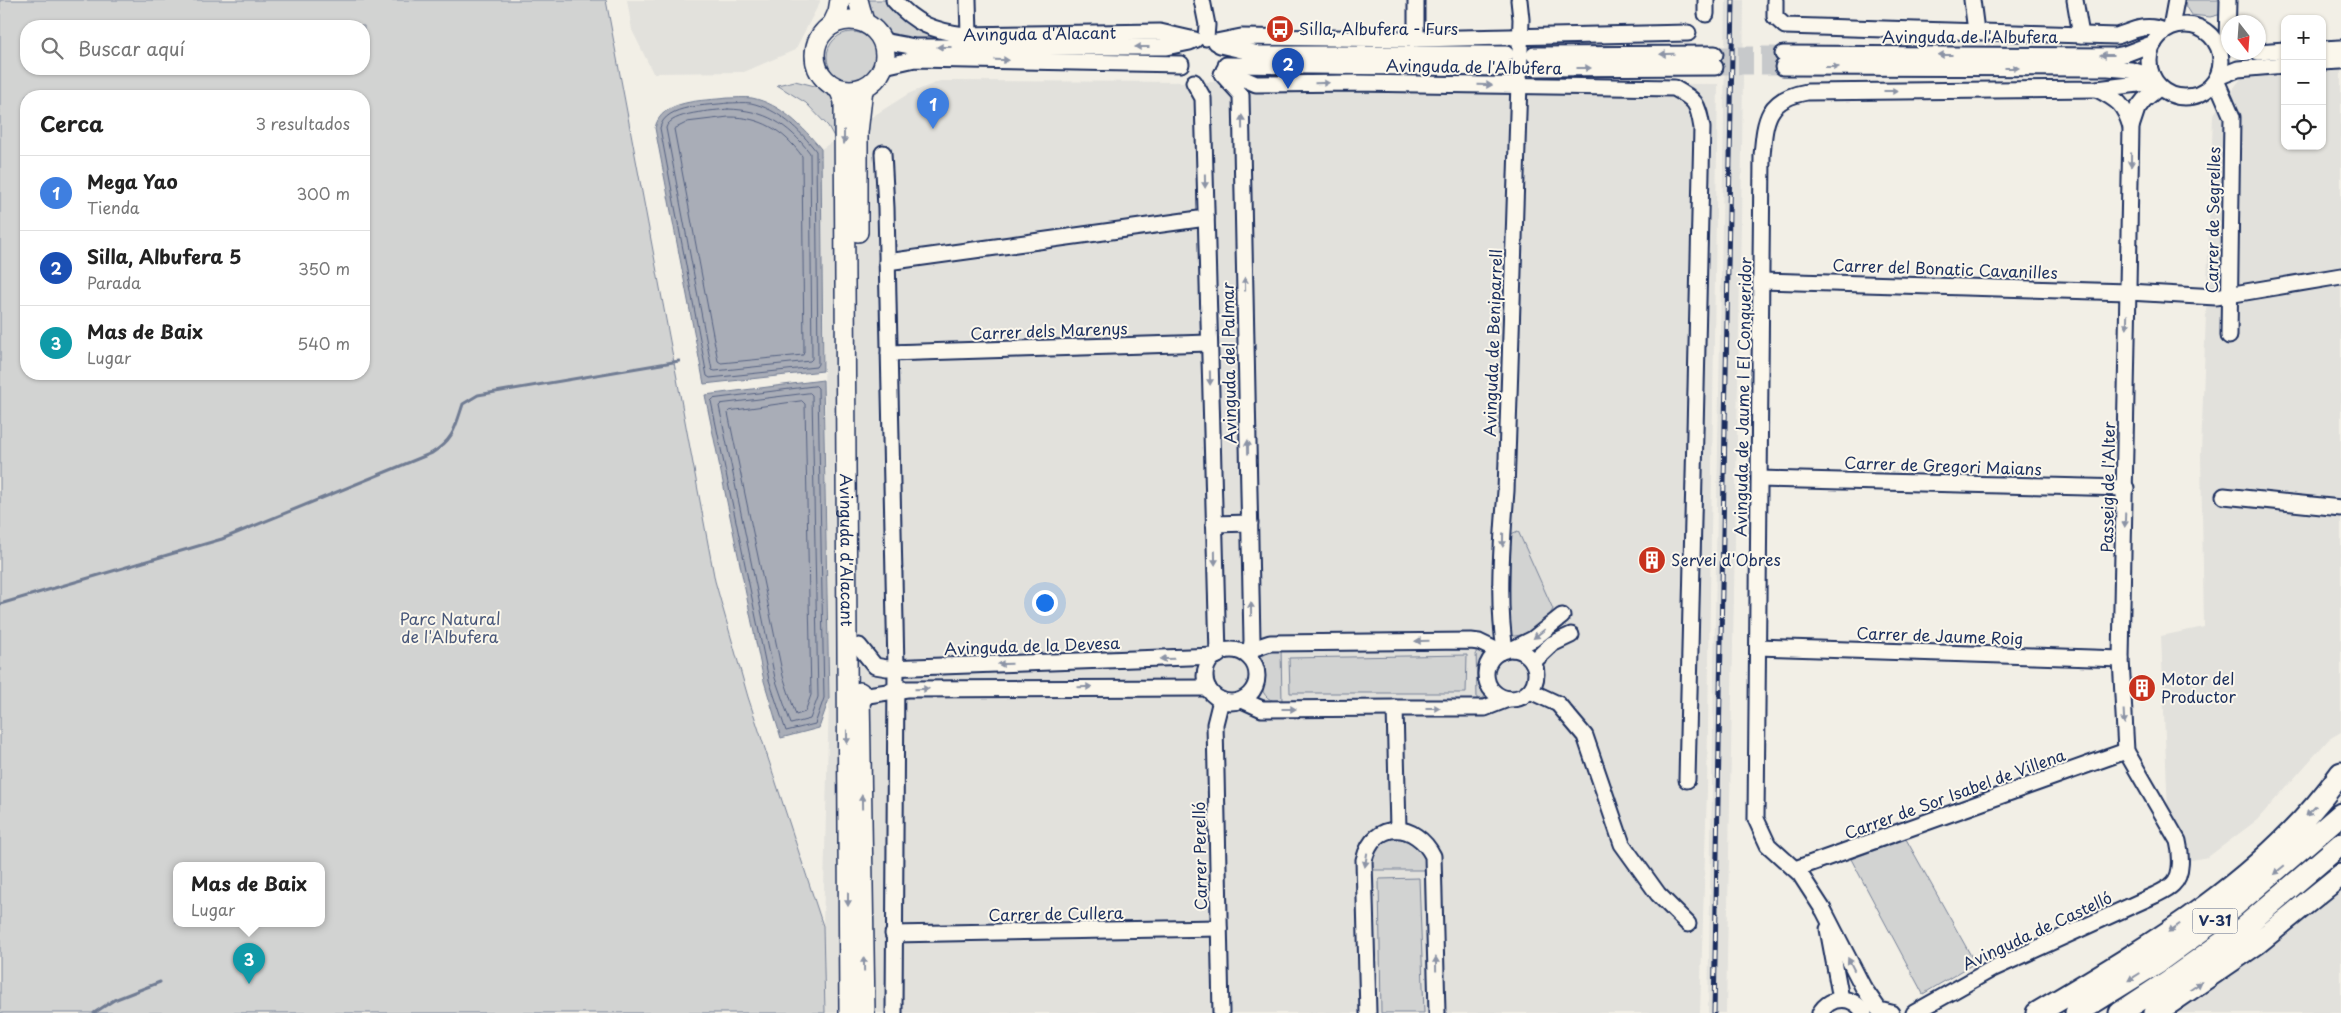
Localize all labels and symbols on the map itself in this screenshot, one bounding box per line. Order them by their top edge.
bus stop icon: Silla, Albufera - Furs [1265,14,1295,44]
north arrow [2221,15,2266,60]
place label: Silla, Albufera - Furs [1299,16,1458,40]
street label: Avinguda d'Alacant [963,20,1117,46]
street label: Avinguda de l'Albufera [1882,24,2058,48]
one-way arrow [936,43,952,51]
one-way arrow [1134,43,1150,51]
pin: 2 [1272,48,1304,89]
one-way arrow [1658,50,1674,58]
one-way arrow [1937,51,1953,59]
one-way arrow [2099,51,2115,59]
street label: Avinguda de l'Albufera [1386,52,1562,80]
one-way arrow [994,56,1010,64]
one-way arrow [1824,63,1840,71]
one-way arrow [1576,64,1592,72]
one-way arrow [2004,64,2020,72]
one-way arrow [1315,79,1331,87]
one-way arrow [1477,81,1493,89]
one-way arrow [1883,87,1899,95]
pin: 1 [917,88,949,129]
one-way arrow [1238,113,1246,129]
one-way arrow [840,129,848,145]
street label: Carrer de Segrelles [2199,146,2225,294]
one-way arrow [2127,152,2135,168]
one-way arrow [1201,173,1209,189]
street label: Avinguda de Beniparrell [1477,249,1507,437]
street label: Carrer del Bonatic Cavanilles [1832,252,2058,284]
street label: Avinguda de Jaume I El Conqueridor [1728,256,1756,537]
one-way arrow [1241,276,1249,292]
street label: Avinguda del Palmar [1215,281,1241,444]
one-way arrow [2123,314,2131,330]
street label: Carrer dels Marenys [970,315,1128,345]
one-way arrow [1207,371,1215,387]
street label: Passeig de l'Alter [2094,421,2120,553]
one-way arrow [1244,438,1252,454]
street label: Carrer de Gregori Maians [1844,450,2042,480]
street label: Avinguda d'Alacant [835,473,860,627]
one-way arrow [2121,512,2129,528]
one-way arrow [1499,532,1507,548]
building icon: Servei d'Obres [1637,545,1667,575]
place label: Servei d'Obres [1671,547,1781,571]
one-way arrow [1211,551,1219,567]
your location [1032,590,1058,616]
one-way arrow [1247,601,1255,617]
park label: Parc Natural de l'Albufera [399,606,501,648]
street label: Carrer de Jaume Roig [1856,620,2024,650]
one-way arrow [1533,629,1546,640]
street label: Avinguda de la Devesa [944,630,1120,660]
one-way arrow [1414,638,1430,646]
one-way arrow [1159,655,1175,663]
one-way arrow [997,661,1013,669]
place label: Motor del Productor [2161,666,2236,708]
building icon: Motor del Productor [2127,673,2157,703]
one-way arrow [1077,683,1093,691]
one-way arrow [915,685,931,693]
one-way arrow [1426,704,1442,712]
one-way arrow [1281,705,1297,713]
one-way arrow [2121,709,2129,725]
one-way arrow [844,729,852,745]
street label: Carrer de Sor Isabel de Villena [1841,742,2068,844]
one-way arrow [858,794,866,810]
street label: Carrer Perelló [1186,801,1212,911]
one-way arrow [2305,805,2317,817]
one-way arrow [1361,852,1369,868]
one-way arrow [2272,864,2285,875]
street label: Avinguda de Castelló [1958,885,2115,975]
one-way arrow [844,891,852,907]
street label: Carrer de Cullera [988,900,1124,926]
road number: V-31 [2192,908,2238,934]
one-way arrow [2167,923,2180,932]
pin: 3 [233,943,265,984]
one-way arrow [860,956,868,972]
one-way arrow [1432,956,1440,972]
one-way arrow [1847,956,1855,971]
one-way arrow [2128,972,2141,981]
one-way arrow [2189,981,2202,991]

